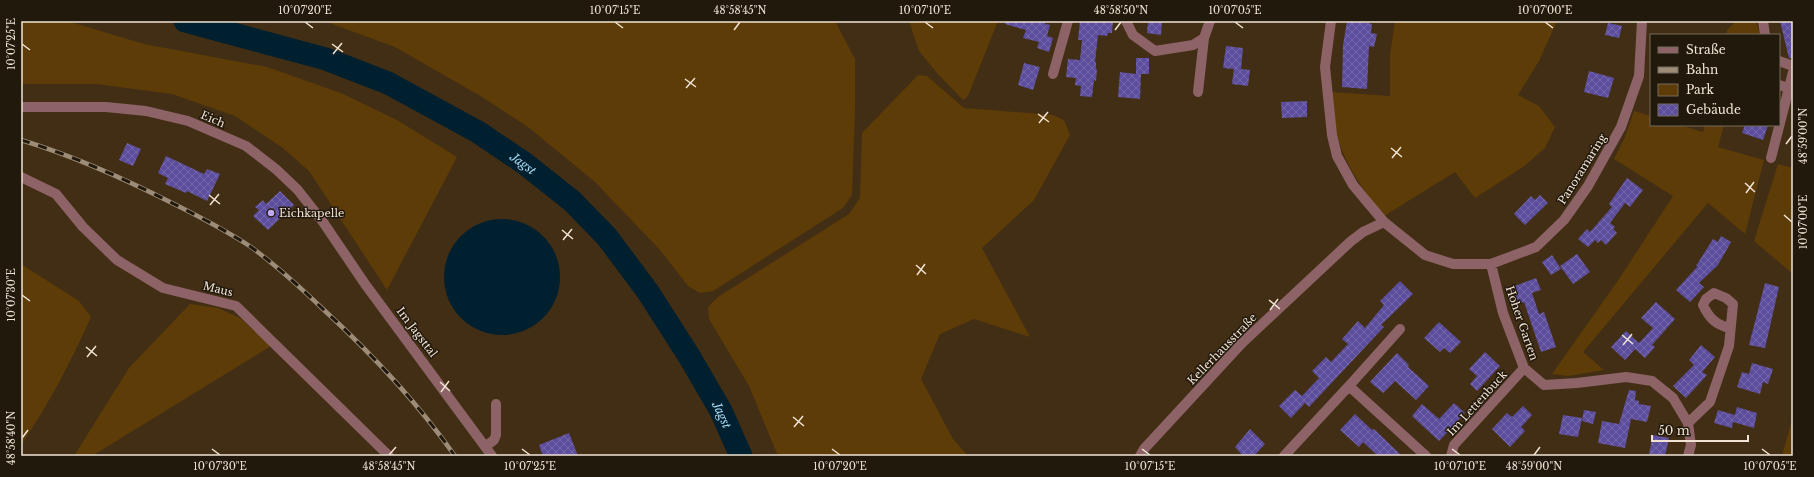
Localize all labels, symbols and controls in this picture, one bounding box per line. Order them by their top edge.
text: 10°07'20"E [278,4,332,17]
text: 10°07'15"E [590,4,640,17]
text: 48°58'45"N [714,4,766,17]
text: 10°07'10"E [899,4,951,17]
text: 48°58'50"N [1094,4,1148,17]
text: 10°07'05"E [1208,4,1262,17]
text: 10°07'00"E [1518,4,1572,17]
text: 10°07'25"E [5,18,18,70]
legend [1650,34,1780,126]
text: Straße [1686,42,1726,57]
text: Bahn [1686,62,1718,77]
text: Park [1686,82,1714,97]
text: Gebäude [1686,102,1741,117]
street label: Eich [199,108,228,131]
text: 48°59'00"N [1797,108,1810,164]
street label: Panoramaring [1555,131,1610,207]
water label: Jagst [507,148,540,178]
text: 10°07'00"E [1797,195,1810,249]
place label: Eichkapelle [279,206,344,220]
marker: Eichkapelle [266,208,276,218]
text: 10°07'30"E [5,268,18,322]
street label: Maus [202,279,234,299]
street label: Hoher Garten [1503,284,1541,363]
street label: Im Jagsttal [394,304,441,360]
street label: Kellerhausstraße [1184,310,1260,388]
street label: Im Lettenbuck [1444,367,1510,439]
water label: Jagst [709,397,735,431]
text: 48°58'40"N [5,411,18,465]
scale bar [1652,417,1748,443]
text: 50 m [1658,423,1690,438]
text: 10°07'30"E [193,460,247,473]
text: 48°58'45"N [363,460,415,473]
text: 10°07'25"E [504,460,556,473]
text: 10°07'20"E [813,460,867,473]
text: 10°07'15"E [1125,460,1175,473]
text: 10°07'10"E [1434,460,1486,473]
text: 48°59'00"N [1506,460,1562,473]
text: 10°07'05"E [1743,460,1797,473]

